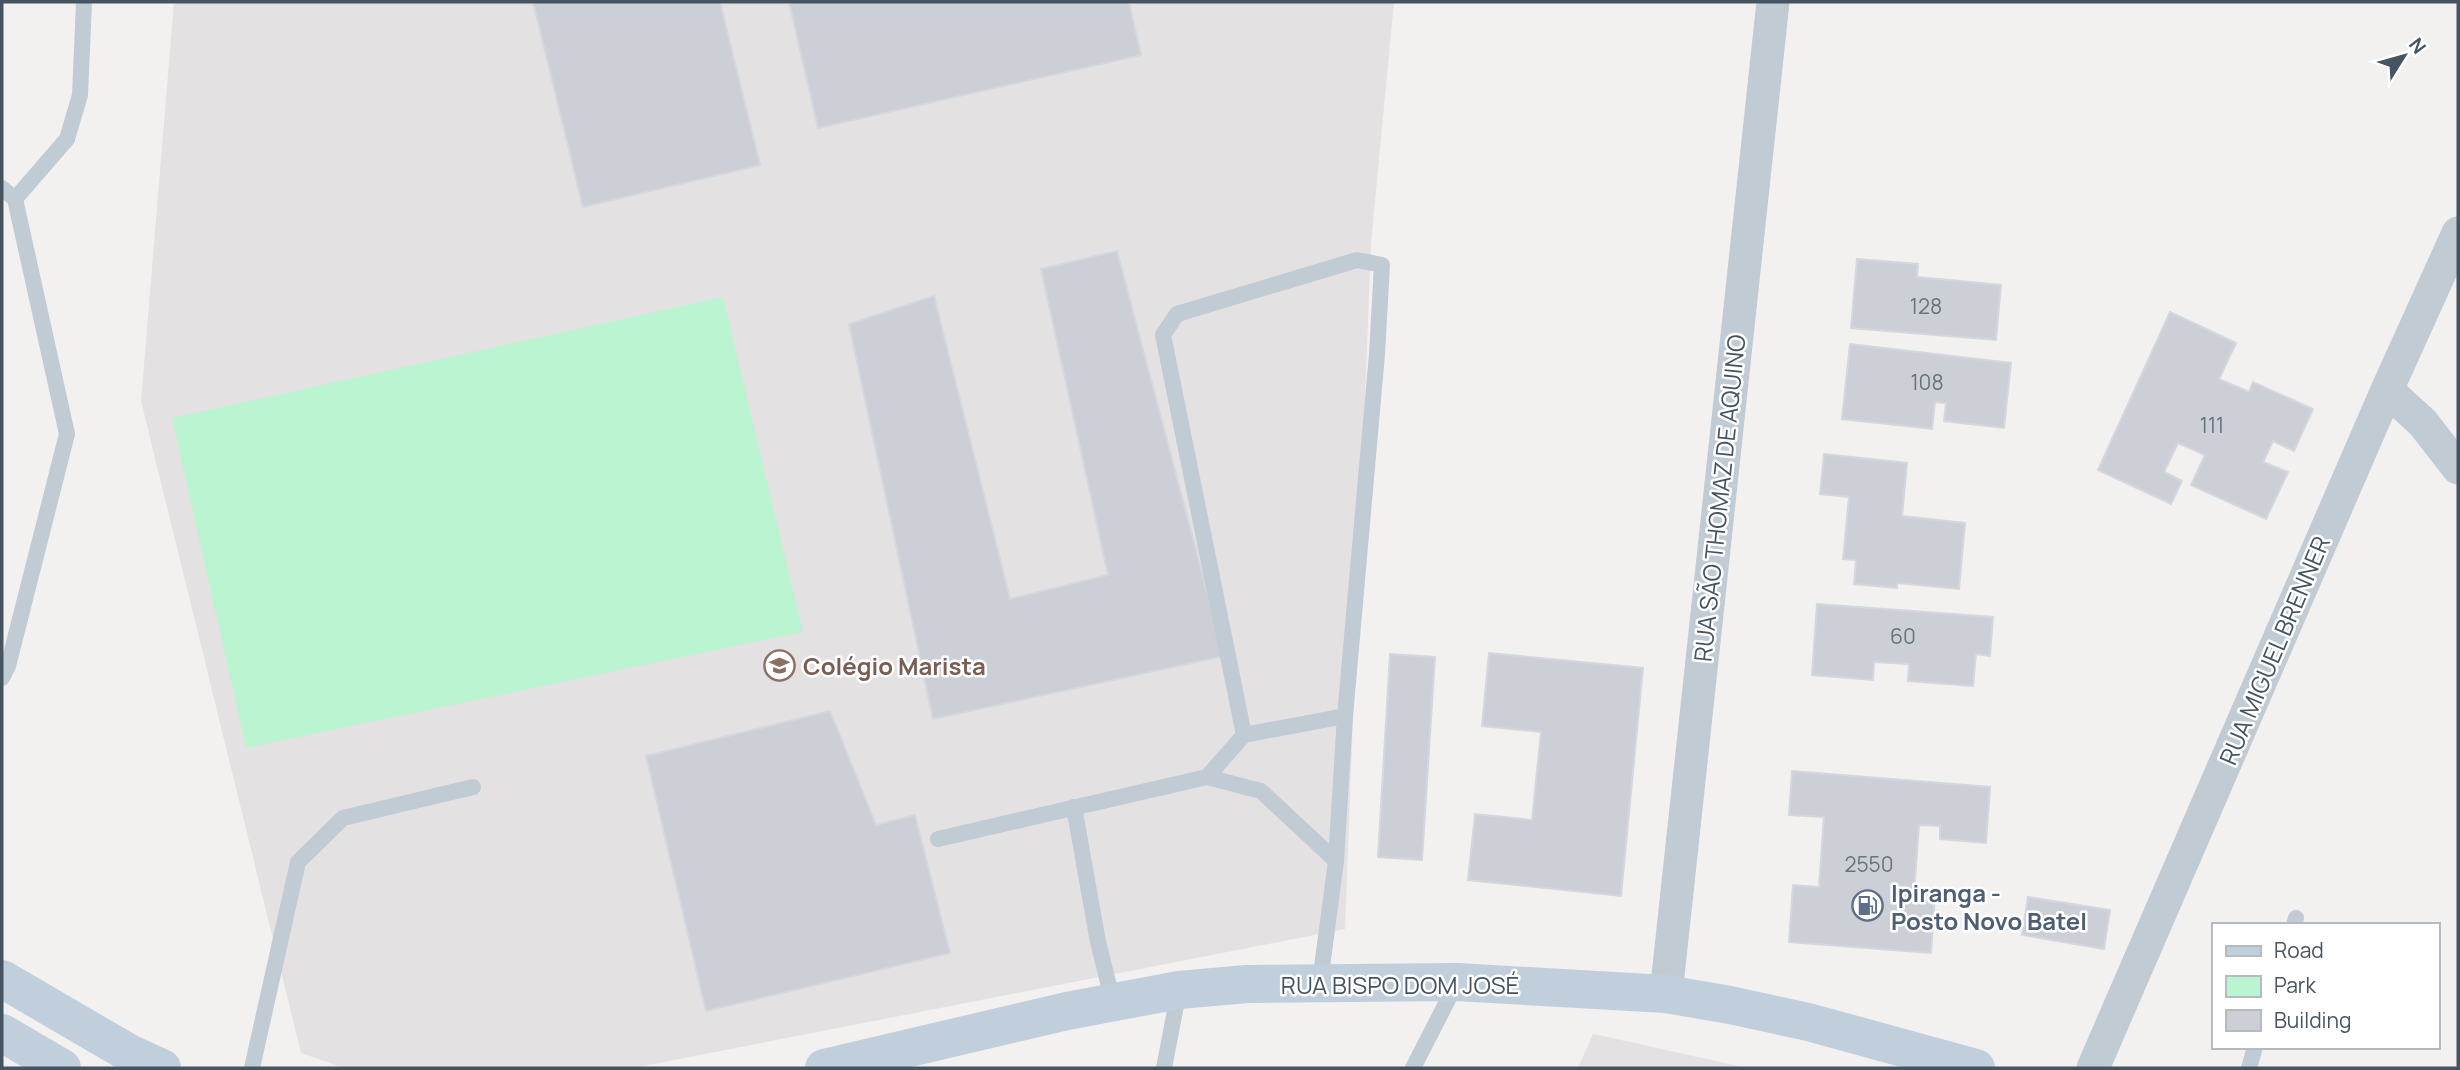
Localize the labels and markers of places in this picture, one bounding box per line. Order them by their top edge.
school or university icon: Colégio Marista [763,648,797,682]
place label: Colégio Marista [803,649,986,682]
place label: Ipiranga - Posto Novo Batel [1891,876,2087,937]
fuel station icon: Ipiranga - Posto Novo Batel [1851,889,1885,923]

